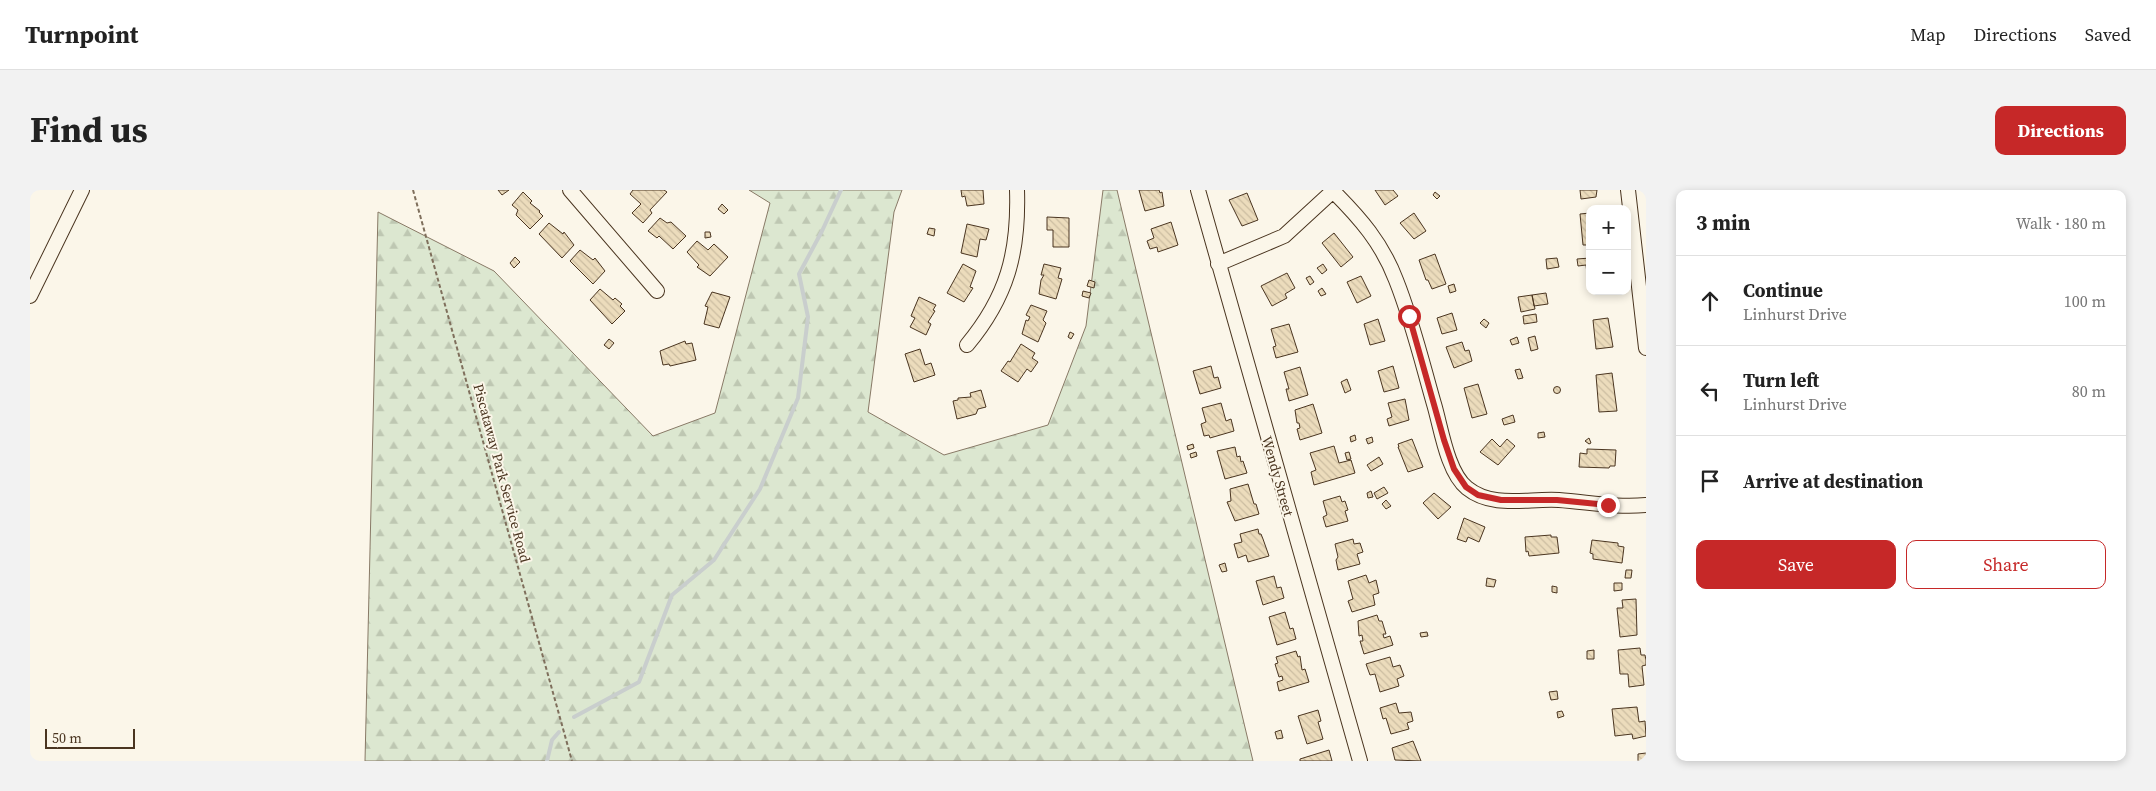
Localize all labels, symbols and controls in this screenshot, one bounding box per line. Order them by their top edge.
text: Turnpoint [25,18,138,51]
text: Map [1910,22,1946,47]
text: Directions [1974,22,2057,47]
text: Saved [2085,22,2131,47]
text: Find us [30,106,148,154]
button: Directions [1995,106,2126,155]
map controls [1586,205,1631,295]
button: + [1586,205,1631,250]
text: 3 min [1696,208,1751,237]
text: Walk · 180 m [2016,212,2106,234]
button: − [1586,250,1631,295]
text: Continue [1743,277,1823,303]
icon: ahead [1696,287,1724,315]
text: 100 m [2064,290,2106,312]
text: Linhurst Drive [1743,303,1847,325]
route start [1398,305,1421,328]
text: Turn left [1743,367,1819,393]
icon: left [1696,377,1724,405]
text: 80 m [2072,380,2106,402]
street label: Piscataway Park Service Road [468,381,536,565]
text: Linhurst Drive [1743,393,1847,415]
street label: Wendy Street [1257,434,1299,519]
icon: arrive [1696,467,1724,495]
text: Arrive at destination [1743,468,1923,494]
route end [1597,494,1620,517]
button: Save [1696,540,1896,589]
button: Share [1906,540,2106,589]
scale bar [45,726,135,749]
text: 50 m [52,728,82,748]

